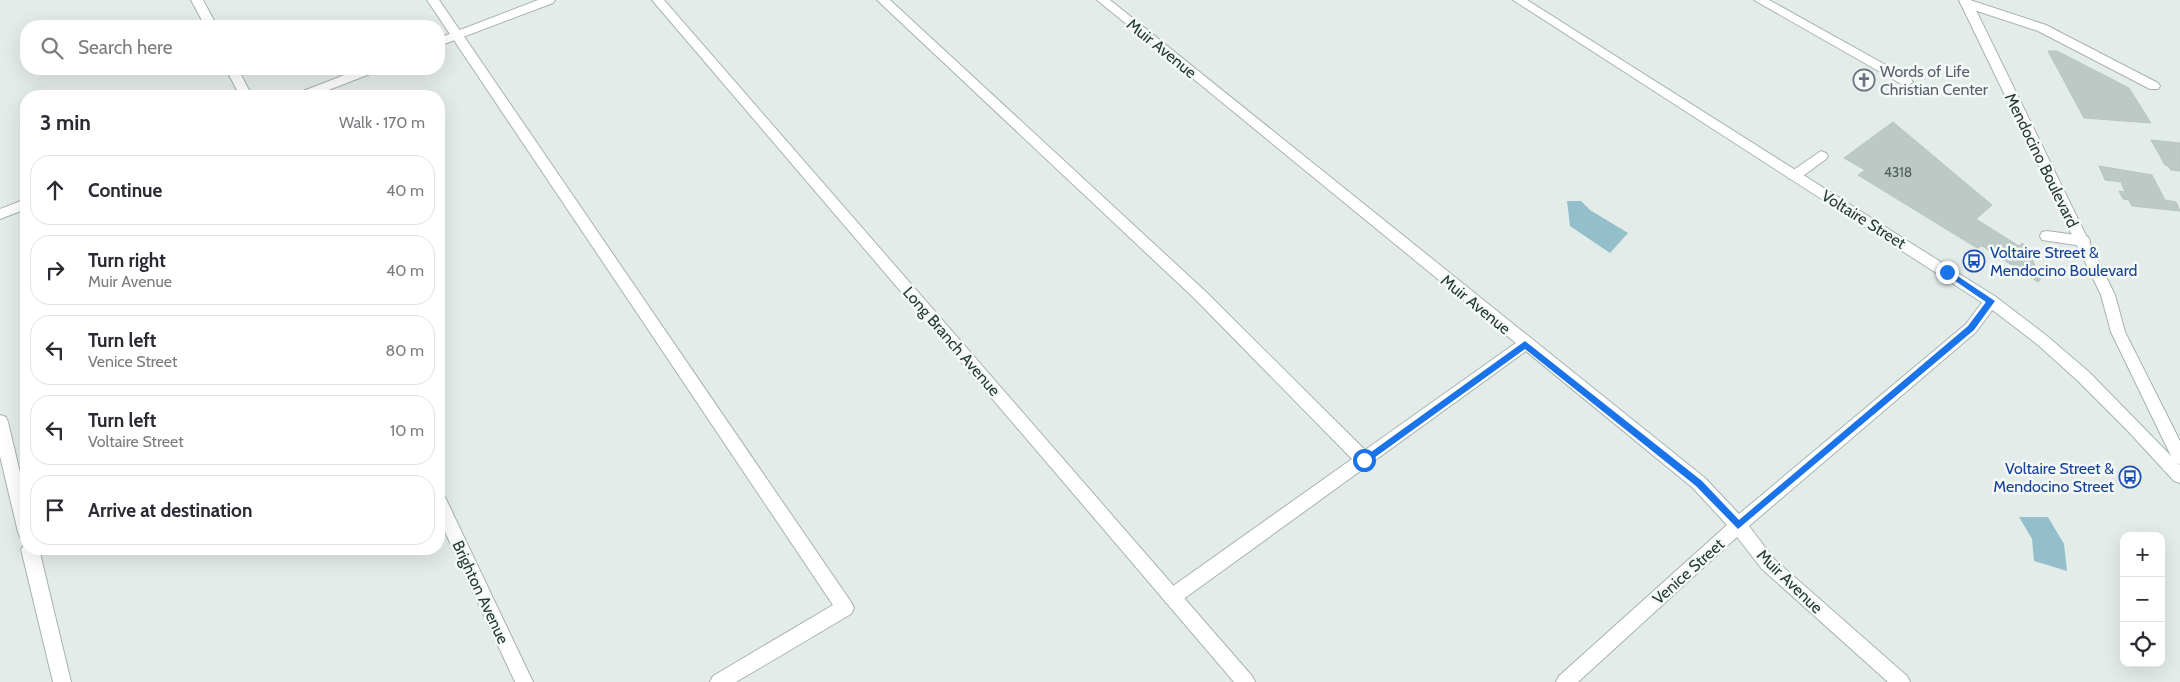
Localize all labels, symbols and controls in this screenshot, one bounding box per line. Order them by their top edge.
street label: Muir Avenue [1123,15,1200,82]
search box [20,20,445,75]
icon: search [38,34,66,62]
text: Search here [78,36,172,59]
place label: Words of Life Christian Center [1880,62,1989,99]
church icon: Words of Life Christian Center [1852,68,1876,92]
street label: Mendocino Boulevard [2001,90,2082,231]
text: 3 min [40,110,91,135]
text: Walk · 170 m [339,113,425,132]
house number: 4318 [1884,163,1912,181]
icon: ahead [41,176,69,204]
text: Continue [88,179,162,202]
text: 40 m [386,181,424,200]
street label: Voltaire Street [1818,186,1910,253]
place label: Voltaire Street & Mendocino Boulevard [1990,243,2137,280]
text: Turn right [88,249,166,272]
bus stop icon: Voltaire Street & Mendocino Boulevard [1962,249,1986,273]
icon: right [41,256,69,284]
text: 40 m [386,261,424,280]
route end [1936,261,1959,284]
street label: Muir Avenue [1437,271,1514,338]
text: Muir Avenue [88,272,172,291]
street label: Long Branch Avenue [899,283,1004,400]
text: Turn left [88,329,156,352]
icon: left [41,336,69,364]
text: 80 m [386,341,424,360]
text: Venice Street [88,352,177,371]
text: Turn left [88,409,156,432]
icon: left [41,416,69,444]
text: 10 m [390,421,424,440]
text: Voltaire Street [88,432,184,451]
route start [1353,449,1376,472]
place label: Voltaire Street & Mendocino Street [1993,459,2115,496]
bus stop icon: Voltaire Street & Mendocino Street [2118,465,2142,489]
icon: arrive [41,496,69,524]
text: Arrive at destination [88,499,252,522]
map controls [2120,532,2165,667]
button: + [2120,532,2165,577]
street label: Venice Street [1649,534,1728,608]
street label: Brighton Avenue [448,538,513,647]
street label: Muir Avenue [1753,545,1826,617]
button: − [2120,577,2165,622]
button: locate [2120,622,2165,667]

